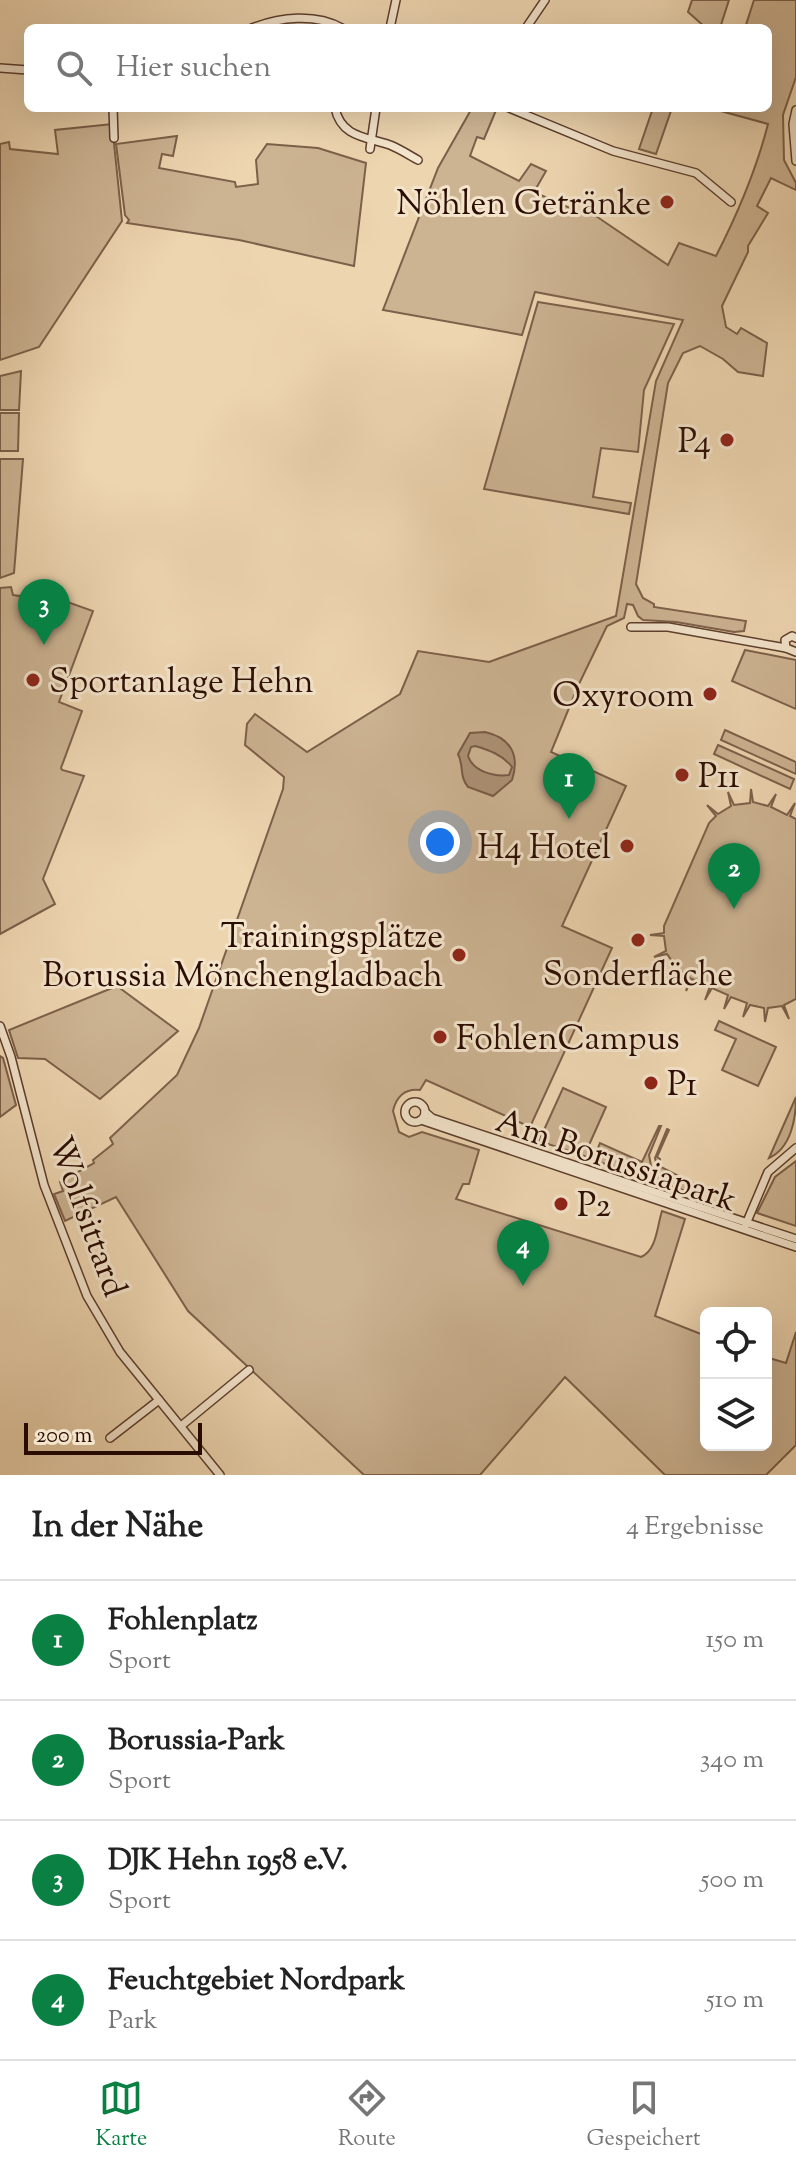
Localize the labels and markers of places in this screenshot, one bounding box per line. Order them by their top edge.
place label: Nöhlen Getränke [396,181,651,230]
marker: Nöhlen Getränke [658,193,676,211]
place label: P4 [678,419,711,468]
marker: P4 [718,431,736,449]
pin: 3 [18,579,70,645]
place label: Sportanlage Hehn [49,659,314,708]
marker: Sportanlage Hehn [24,671,42,689]
place label: Oxyroom [552,673,694,722]
marker: Oxyroom [701,685,719,703]
pin: 1 [543,753,595,819]
place label: P11 [698,754,740,803]
marker: P11 [673,766,691,784]
place label: H4 Hotel [478,825,611,874]
marker: H4 Hotel [618,837,636,855]
pin: 2 [708,843,760,909]
place label: Trainingsplätze Borussia Mönchengladbach [42,914,443,1002]
marker: Sonderfläche [629,931,647,949]
marker: Trainingsplätze Borussia Mönchengladbach [450,946,468,964]
place label: Sonderfläche [543,952,733,1001]
place label: FohlenCampus [456,1016,680,1065]
marker: FohlenCampus [431,1028,449,1046]
place label: P1 [667,1062,697,1111]
marker: P1 [642,1074,660,1092]
place label: P2 [577,1183,611,1232]
marker: P2 [552,1195,570,1213]
pin: 4 [497,1220,549,1286]

